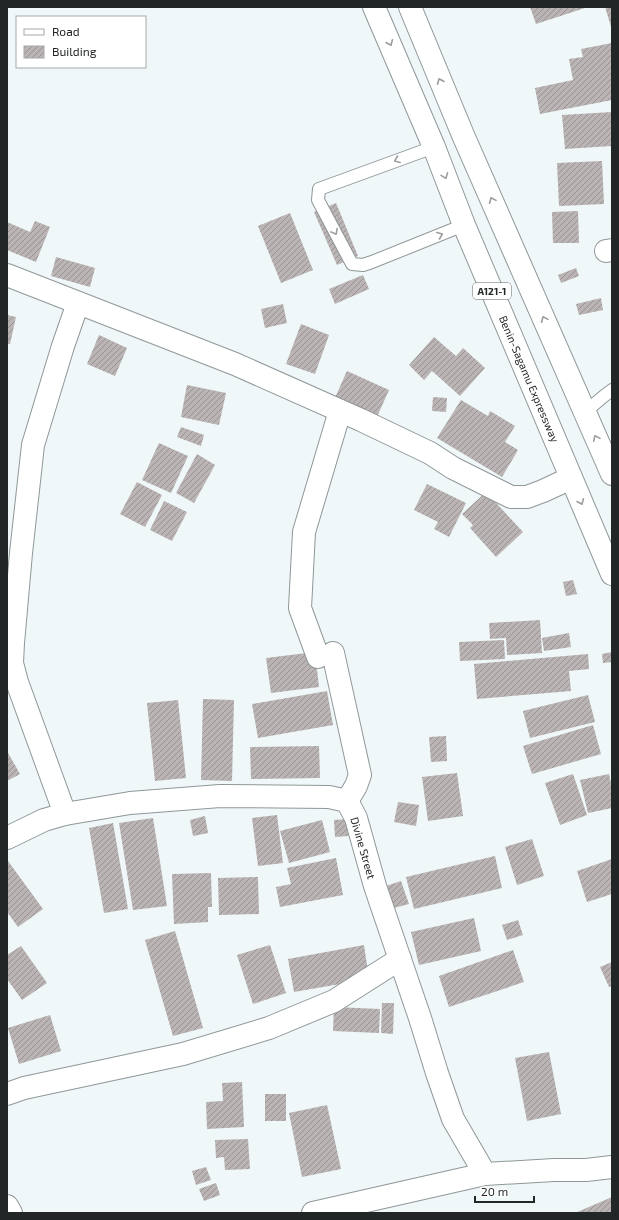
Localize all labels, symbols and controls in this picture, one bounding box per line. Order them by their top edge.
legend [16,16,146,68]
text: Road [52,24,80,38]
one-way arrow [385,39,393,46]
text: Building [52,44,97,58]
one-way arrow [437,77,445,84]
one-way arrow [394,156,401,164]
one-way arrow [440,171,448,179]
one-way arrow [489,197,497,205]
one-way arrow [330,228,338,235]
one-way arrow [436,231,443,239]
road number: A121-1 [473,283,511,299]
street label: Benin-Sagamu Expressway [497,314,562,444]
one-way arrow [541,316,549,324]
one-way arrow [593,435,601,442]
one-way arrow [577,499,585,506]
street label: Divine Street [348,815,379,880]
scale bar [475,1178,534,1204]
text: 20 m [481,1184,508,1198]

